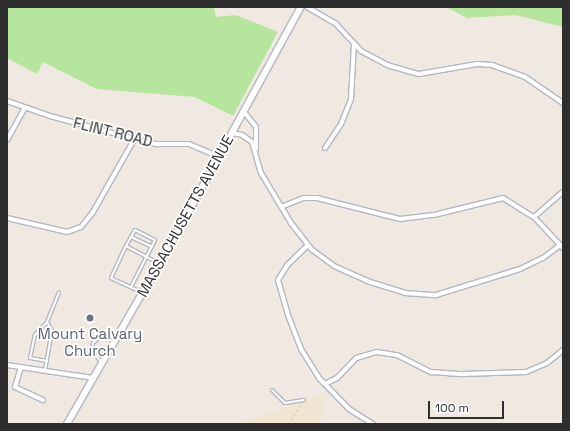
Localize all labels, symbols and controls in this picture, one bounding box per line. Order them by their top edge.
street label: FLINT ROAD [71,113,155,151]
street label: MASSACHUSETTS AVENUE [133,132,237,300]
marker: Mount Calvary Church [85,313,95,323]
place label: Mount Calvary Church [38,324,142,359]
scale bar [430,393,506,419]
text: 100 m [435,400,469,416]

